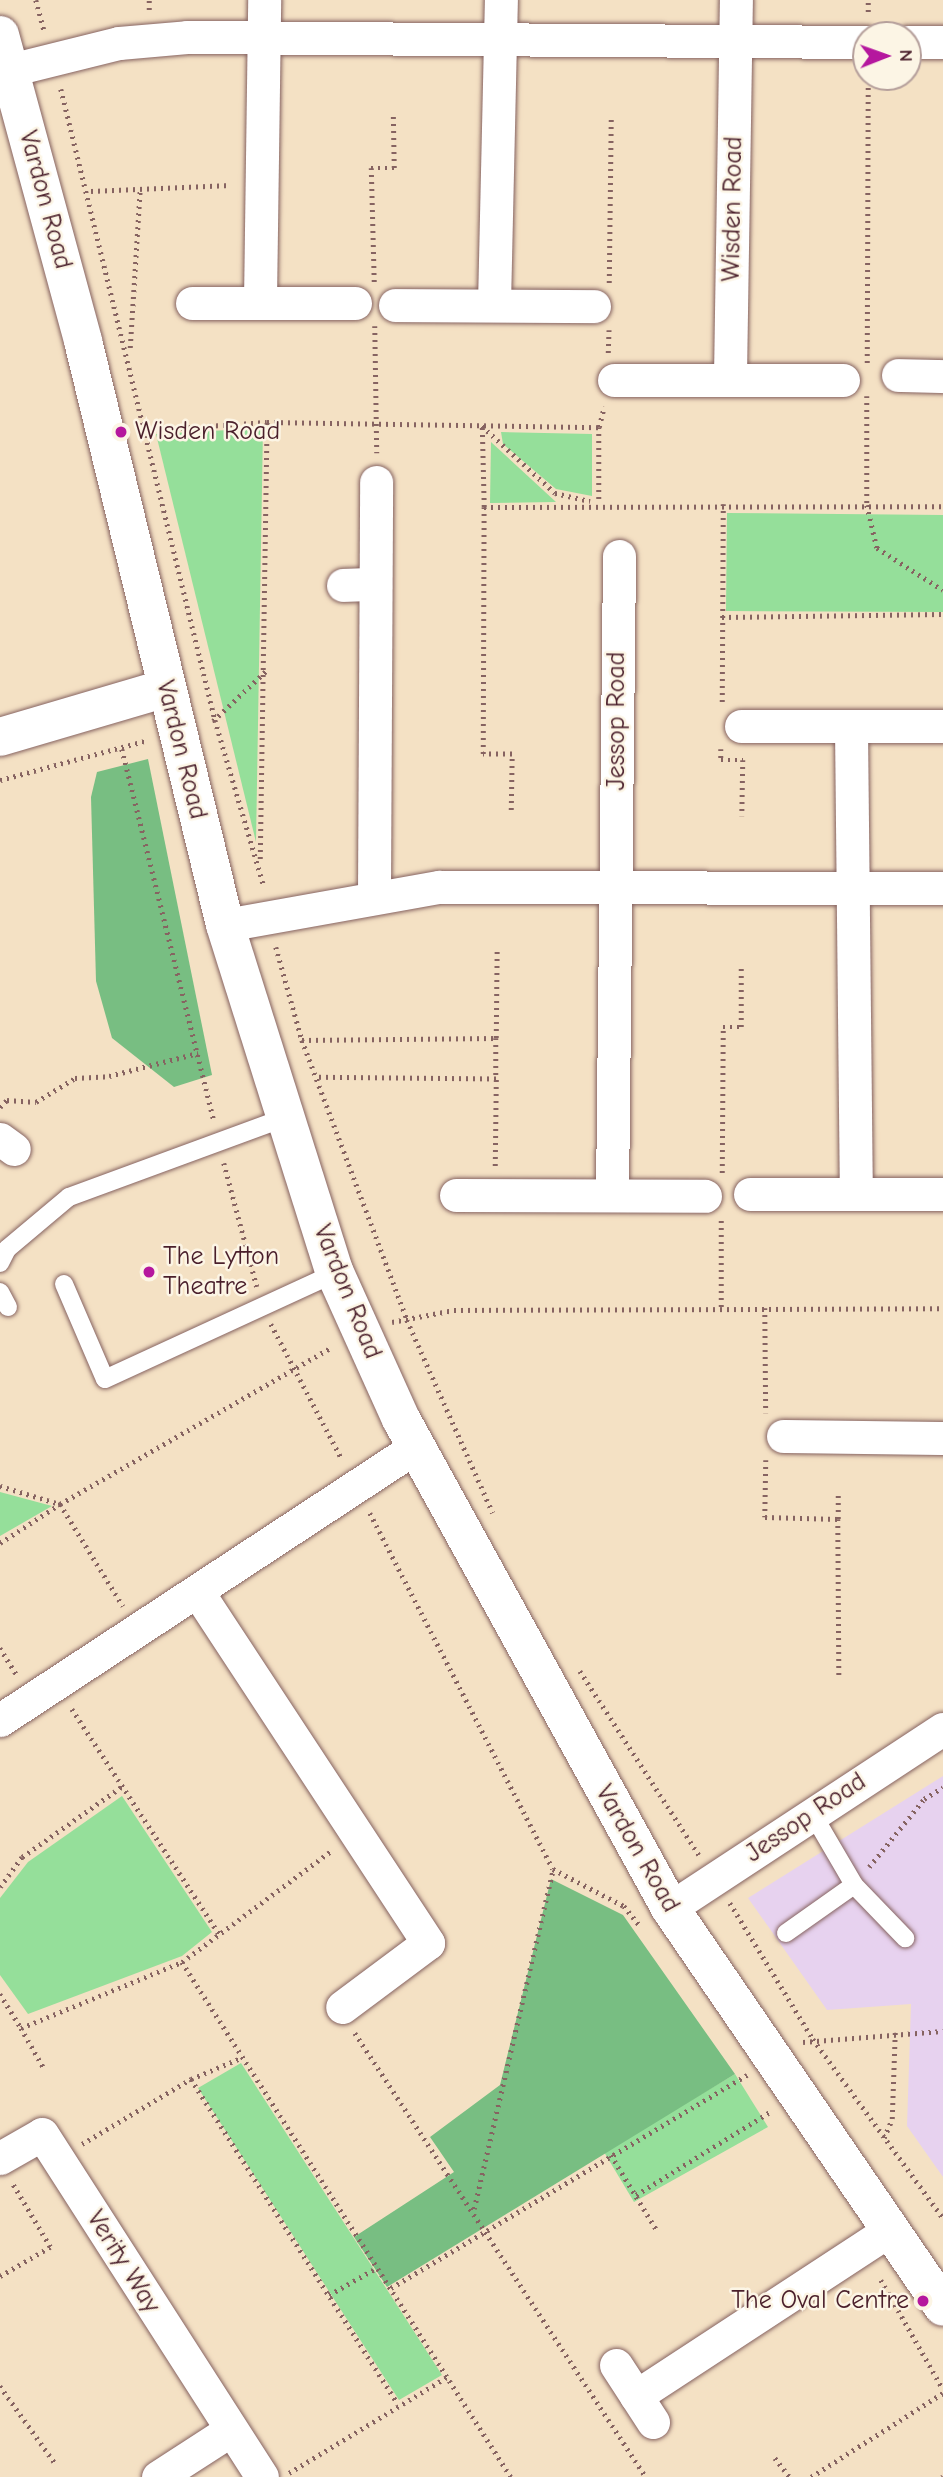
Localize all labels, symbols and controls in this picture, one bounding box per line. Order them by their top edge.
north arrow [852,21,922,91]
text: N [895,49,917,62]
street label: Vardon Road [12,127,78,273]
street label: Wisden Road [716,136,750,282]
place label: Wisden Road [135,416,280,448]
marker: Wisden Road [113,424,129,440]
street label: Jessop Road [601,652,633,790]
street label: Vardon Road [149,677,213,823]
street label: Vardon Road [306,1220,388,1364]
place label: The Lytton Theatre [163,1241,279,1302]
marker: The Lytton Theatre [141,1264,157,1280]
street label: Jessop Road [740,1766,872,1870]
street label: Vardon Road [588,1780,686,1918]
street label: Verity Way [79,2205,167,2319]
place label: The Oval Centre [731,2285,909,2317]
marker: The Oval Centre [915,2293,931,2309]

